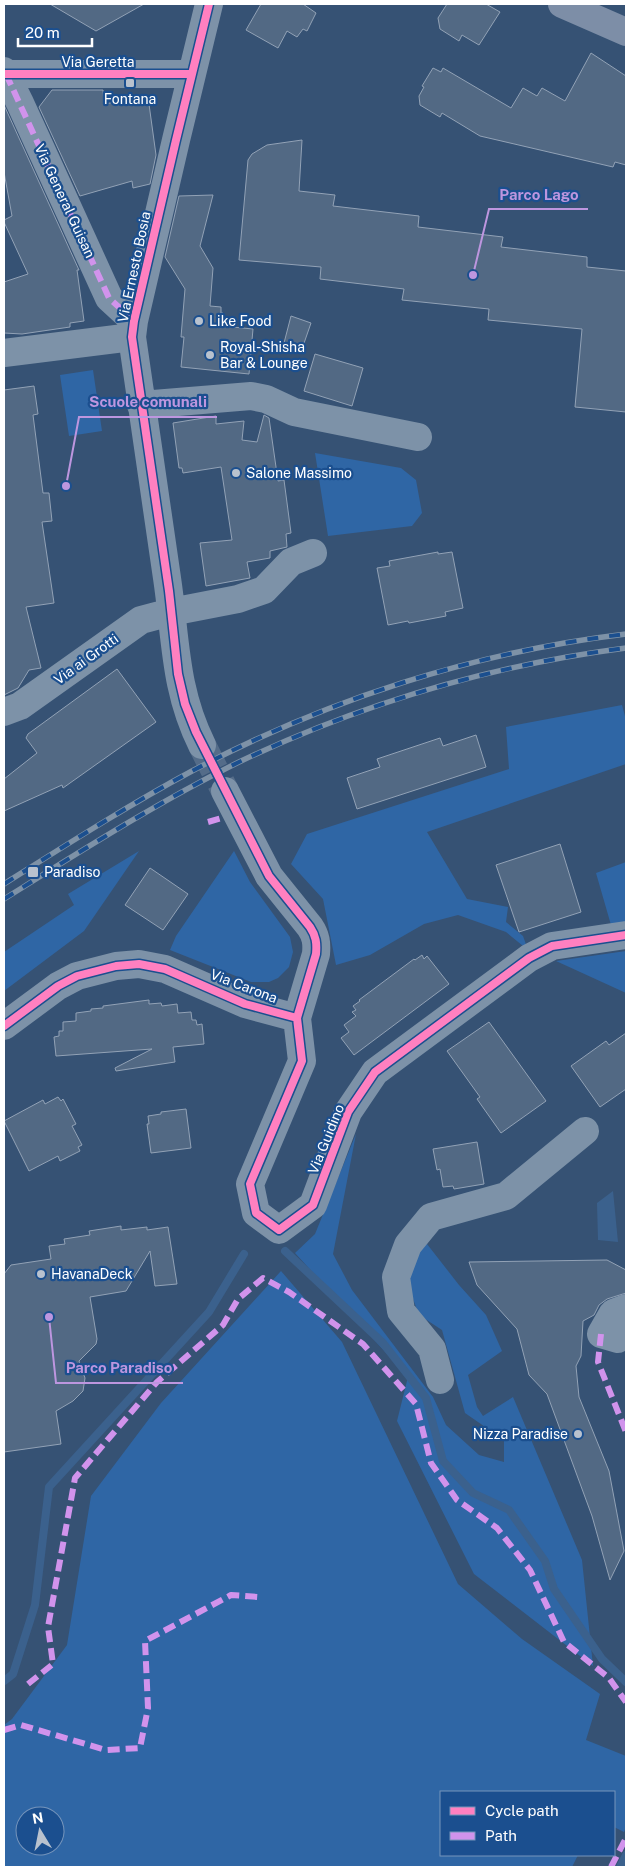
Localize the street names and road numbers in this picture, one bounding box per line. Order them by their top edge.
street label: Via Geretta [61,54,135,70]
street label: Via General Guisan [32,142,98,260]
street label: Via Ernesto Bosia [114,210,154,324]
street label: Via ai Grotti [51,630,121,688]
street label: Via Carona [208,966,280,1006]
street label: Via Guidino [305,1102,347,1176]

